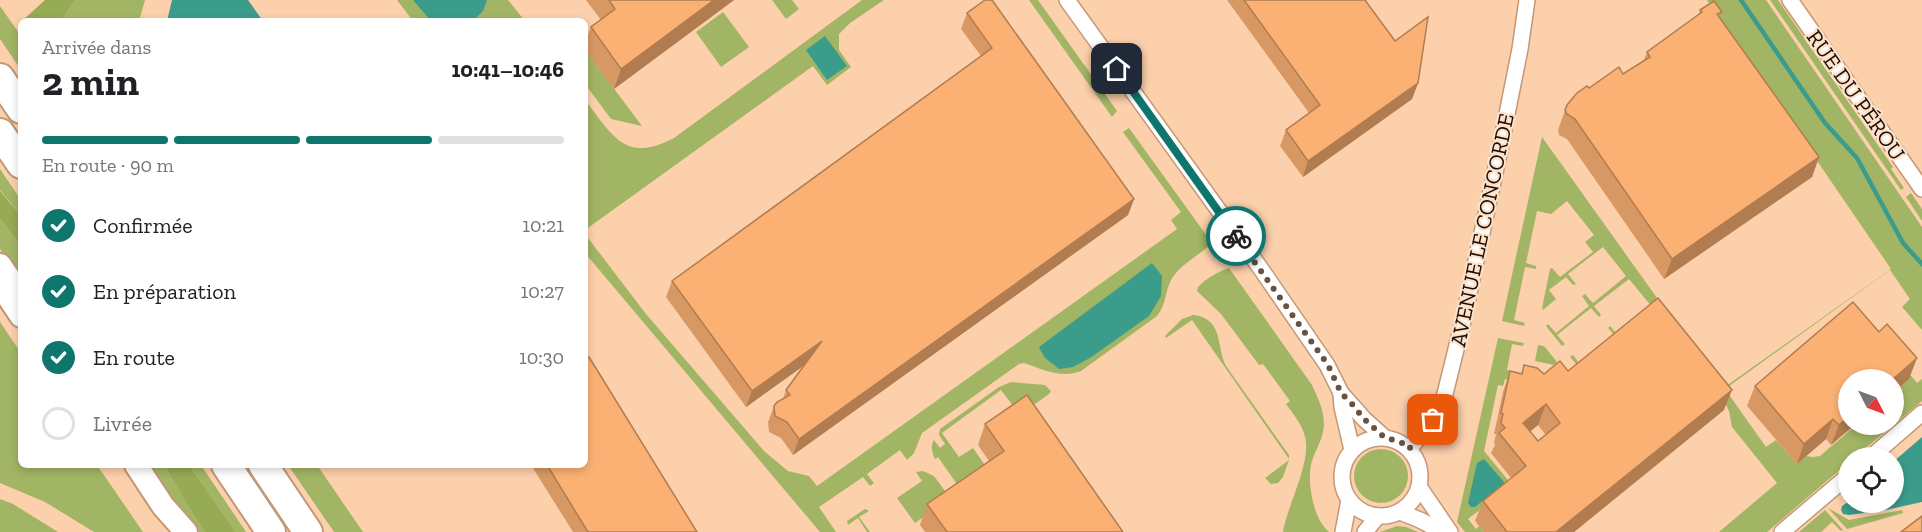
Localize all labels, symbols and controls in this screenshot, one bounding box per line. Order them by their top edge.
street label: RUE DU PÉROU [1801,24,1911,166]
text: Arrivée dans [42,35,151,59]
pin [1091,43,1142,94]
icon: home [1100,52,1133,85]
text: 10:41–10:46 [451,56,564,83]
text: 2 min [42,58,139,105]
street label: AVENUE LE CONCORDE [1444,111,1520,349]
text: En route · 90 m [42,153,174,177]
courier [1206,206,1266,266]
icon: check [42,209,75,242]
text: Confirmée [93,212,193,239]
text: 10:21 [522,213,564,237]
icon: bike [1220,220,1253,253]
icon: check [42,275,75,308]
text: En préparation [93,278,236,305]
text: 10:27 [521,279,564,303]
icon: check [42,341,75,374]
text: En route [93,344,175,371]
text: 10:30 [519,345,564,369]
north arrow [1838,369,1904,435]
map controls [1838,369,1904,513]
pin [1407,394,1458,445]
icon: bag [1416,403,1449,436]
text: Livrée [93,410,152,437]
button: locate [1838,447,1904,513]

